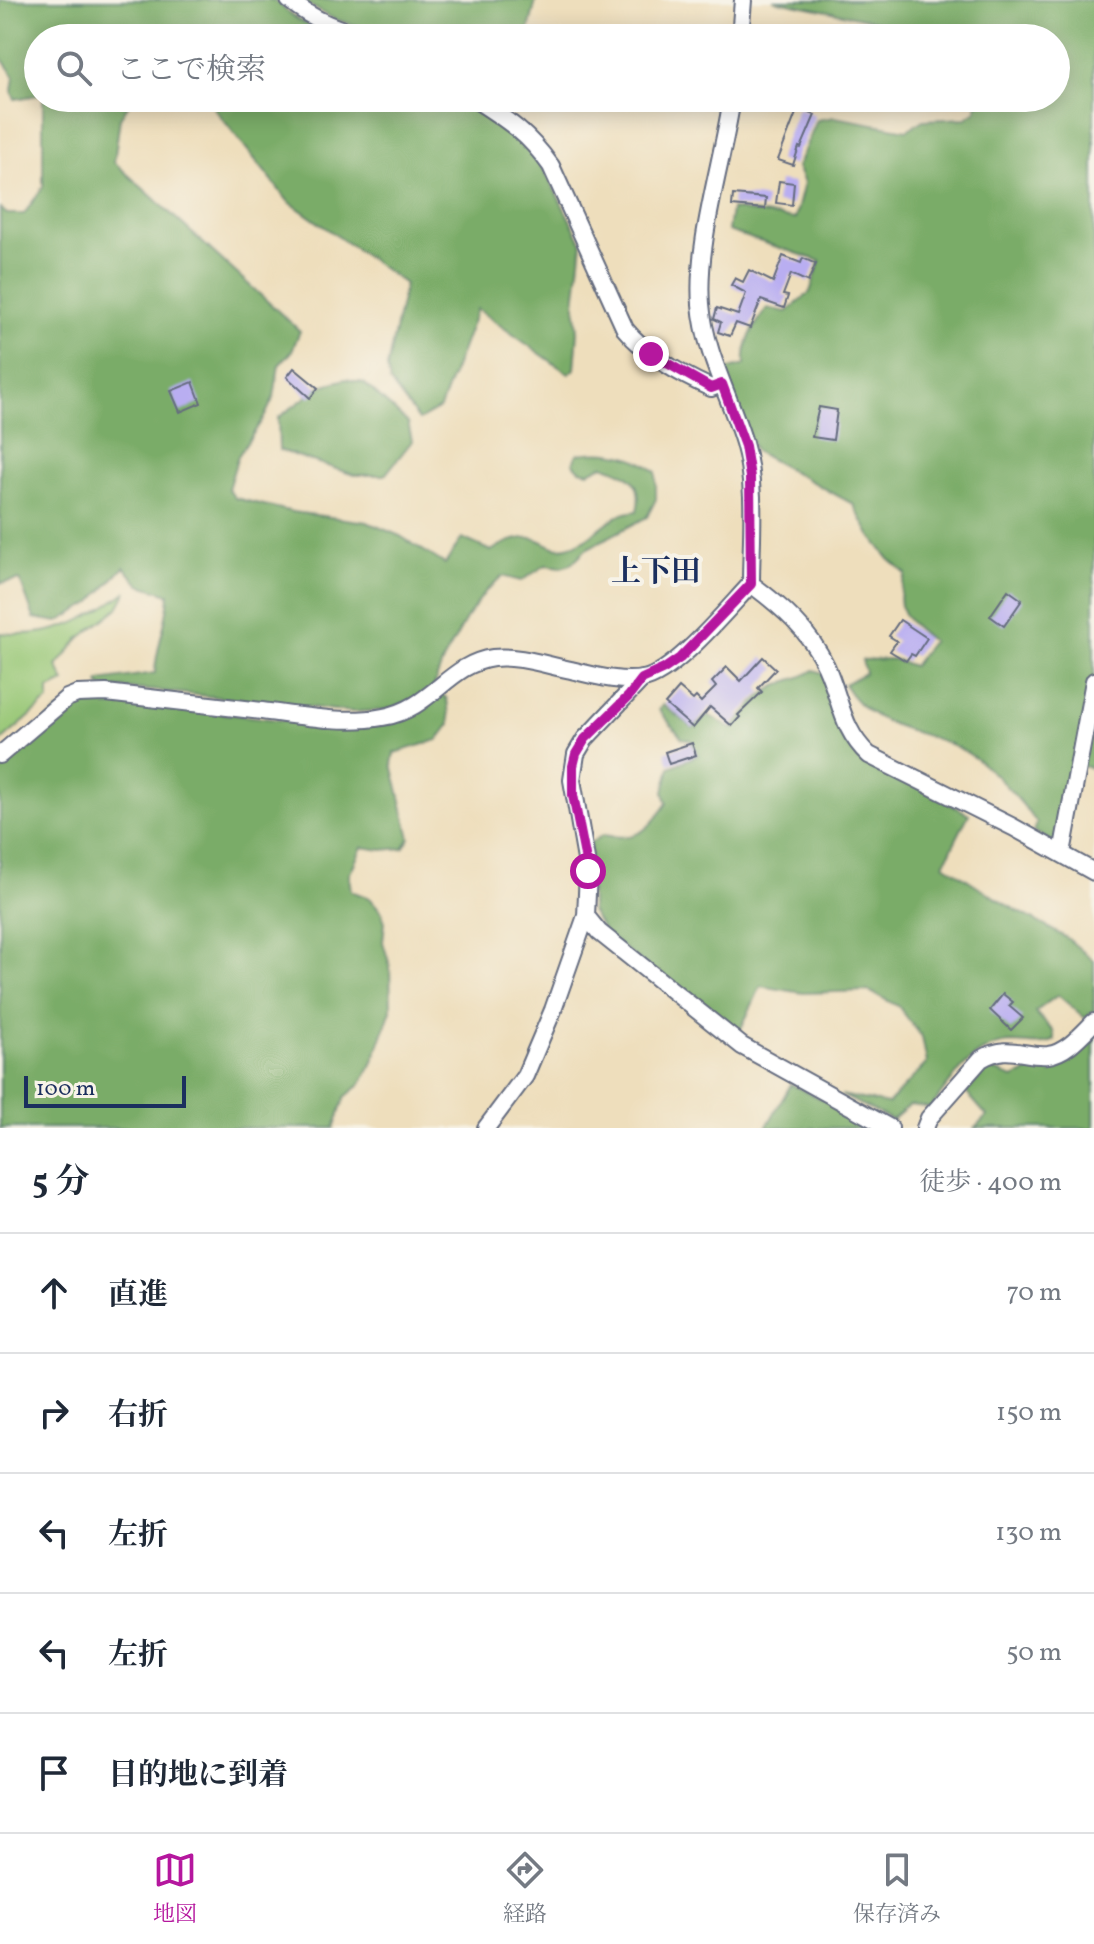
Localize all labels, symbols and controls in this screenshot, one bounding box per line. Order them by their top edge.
search box [24,24,1070,112]
icon: search [52,46,96,90]
text: ここで検索 [116,50,266,92]
route end [633,336,669,372]
district label: 上下田 [611,552,701,594]
route start [570,853,606,889]
scale bar [24,1072,186,1108]
text: 100 m [36,1074,95,1105]
text: 5 分 [32,1160,89,1207]
text: 徒歩 · 400 m [920,1165,1062,1201]
icon: ahead [32,1271,76,1315]
text: 直進 [108,1275,168,1317]
text: 70 m [1007,1275,1062,1311]
icon: right [32,1391,76,1435]
text: 右折 [108,1395,168,1437]
text: 150 m [996,1395,1062,1431]
icon: left [32,1511,76,1555]
text: 左折 [108,1515,168,1557]
text: 130 m [995,1515,1062,1551]
icon: left [32,1631,76,1675]
text: 左折 [108,1635,168,1677]
text: 50 m [1006,1635,1062,1671]
icon: arrive [32,1751,76,1795]
text: 目的地に到着 [108,1755,288,1797]
tab: 地図 [153,1848,197,1931]
tab: 経路 [503,1848,547,1931]
tab: 保存済み [853,1848,941,1931]

